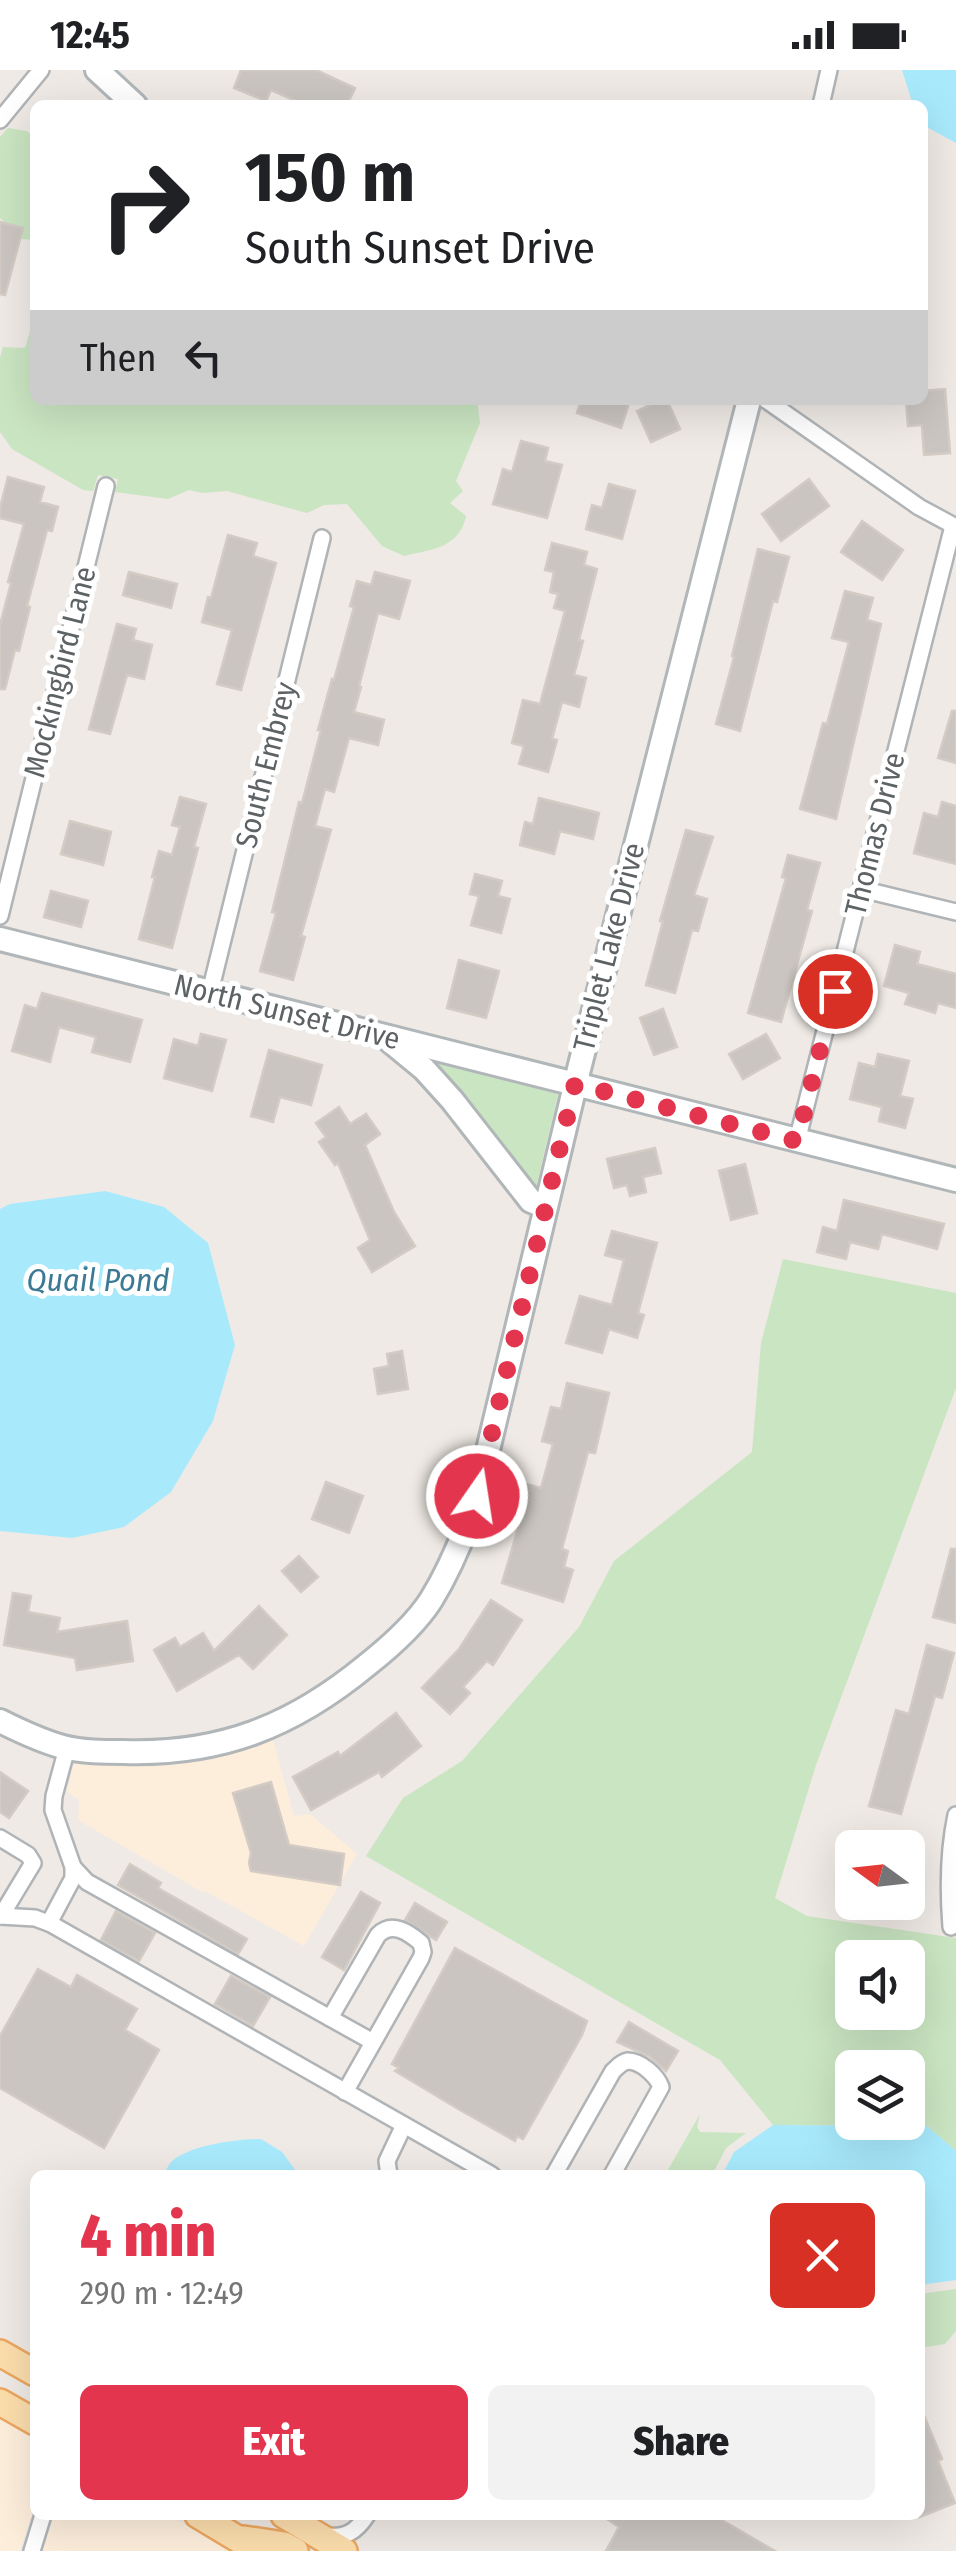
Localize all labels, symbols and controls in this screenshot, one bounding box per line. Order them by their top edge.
text: 12:45 [50,12,130,58]
text: 150 m [245,136,415,220]
icon: right [80,140,210,270]
text: South Sunset Drive [245,221,595,275]
icon: left [176,330,231,385]
text: Then [80,335,156,381]
street label: Mockingbird Lane [16,563,104,781]
street label: South Embrey [228,678,304,852]
street label: Thomas Drive [837,749,913,919]
street label: Triplet Lake Drive [566,839,652,1055]
pin [793,949,878,1034]
icon: arrive [808,964,863,1019]
street label: North Sunset Drive [170,967,404,1057]
water label: Quail Pond [27,1261,169,1299]
position arrow [425,1444,529,1548]
north arrow [835,1830,925,1920]
map controls [835,1830,925,2140]
button: sound [835,1940,925,2030]
button: layers [835,2050,925,2140]
text: 4 min [80,2200,216,2272]
button: close [770,2203,875,2308]
text: 290 m · 12:49 [80,2274,244,2312]
button: Exit [80,2385,468,2500]
button: Share [488,2385,875,2500]

